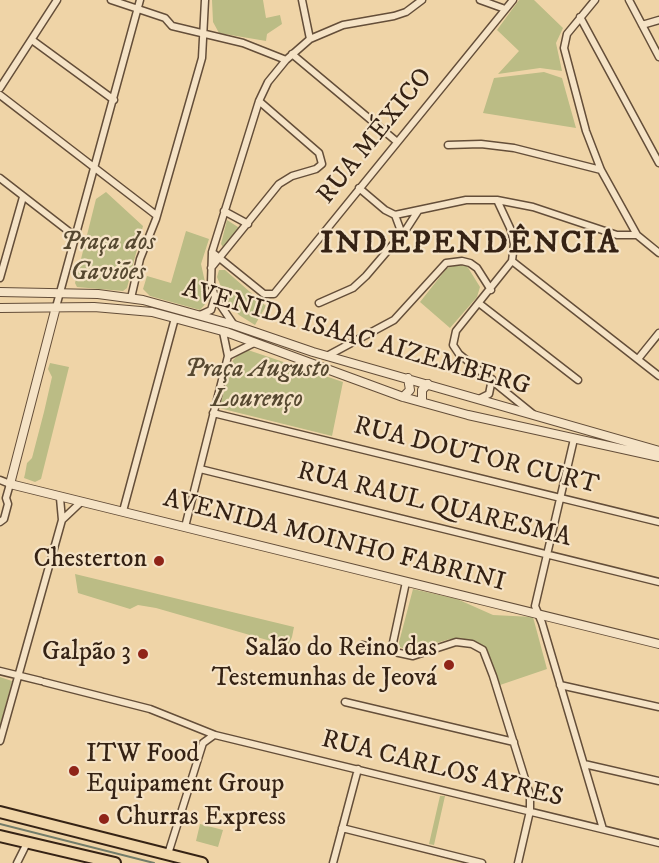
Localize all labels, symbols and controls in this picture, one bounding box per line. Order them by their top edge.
street label: RUA MÉXICO [312,63,440,211]
district label: INDEPENDÊNCIA [320,226,620,264]
park label: Praça dos Gaviões [61,228,155,290]
street label: AVENIDA ISAAC AIZEMBERG [179,274,533,404]
park label: Praça Augusto Lourenço [184,355,330,416]
street label: RUA DOUTOR CURT [350,411,602,503]
street label: RUA RAUL QUARESMA [294,457,574,555]
street label: AVENIDA MOINHO FABRINI [160,484,508,600]
place label: Chesterton [33,545,147,577]
marker: Chesterton [152,554,166,568]
place label: Salão do Reino das Testemunhas de Jeová [212,634,437,696]
place label: Galpão 3 [42,638,131,670]
marker: Galpão 3 [136,647,150,661]
marker: Salão do Reino das Testemunhas de Jeová [442,658,456,672]
street label: RUA CARLOS AYRES [318,725,566,815]
place label: ITW Food Equipament Group [86,740,284,802]
marker: ITW Food Equipament Group [67,764,81,778]
place label: Churras Express [116,803,286,835]
marker: Churras Express [97,812,111,826]

